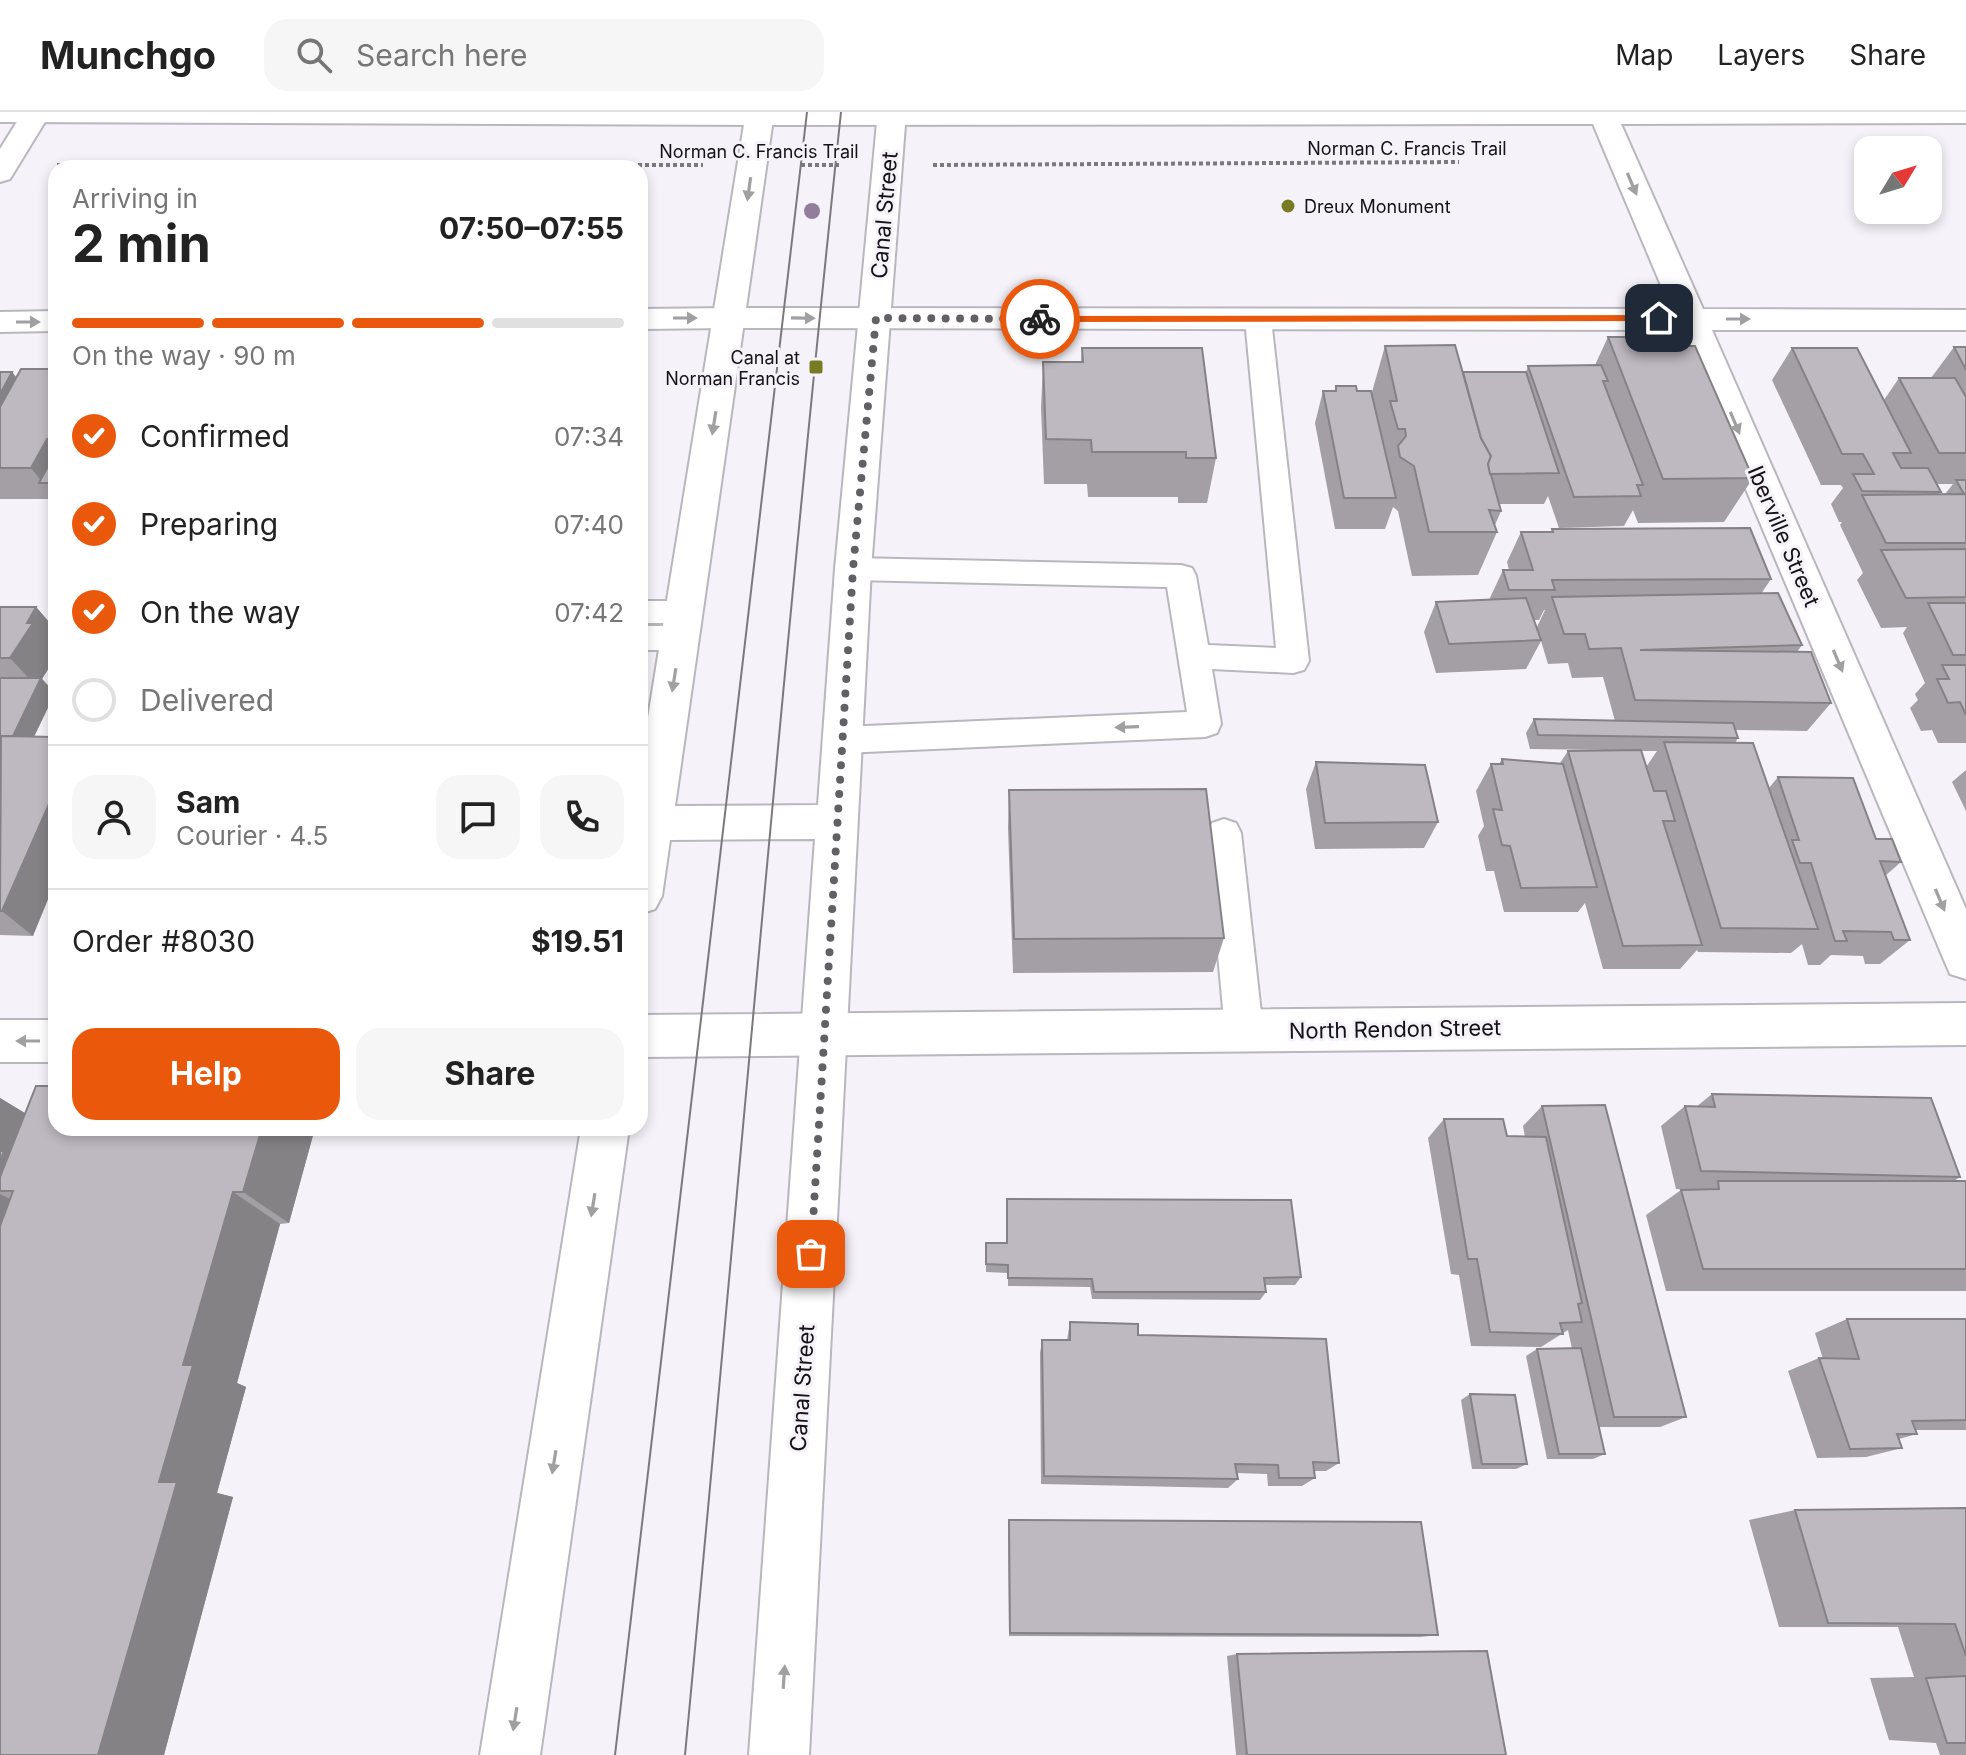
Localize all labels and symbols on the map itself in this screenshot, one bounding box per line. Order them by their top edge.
north arrow [1854,136,1942,224]
street label: Norman C. Francis Trail [1307,138,1507,159]
street label: Norman C. Francis Trail [659,141,859,162]
street label: Canal Street [865,150,903,280]
one-way arrow [1626,172,1639,196]
one-way arrow [742,177,755,202]
place label: Dreux Monument [1304,196,1451,217]
marker: Dreux Monument [1279,197,1297,215]
courier [1000,279,1080,359]
pin [1625,284,1693,352]
one-way arrow [673,312,698,324]
one-way arrow [791,312,816,324]
one-way arrow [1726,313,1751,325]
one-way arrow [16,315,41,328]
place label: Canal at Norman Francis [665,347,800,389]
marker: Canal at Norman Francis [807,358,825,376]
one-way arrow [708,411,720,436]
one-way arrow [1728,411,1741,434]
street label: Iberville Street [1743,462,1825,610]
one-way arrow [1831,650,1844,673]
one-way arrow [667,668,680,693]
one-way arrow [1114,721,1139,734]
one-way arrow [1934,888,1947,912]
street label: North Rendon Street [1289,1014,1501,1044]
one-way arrow [15,1035,40,1047]
one-way arrow [586,1193,599,1218]
pin [777,1220,845,1288]
street label: Canal Street [785,1324,819,1452]
one-way arrow [547,1450,560,1475]
one-way arrow [778,1664,791,1689]
one-way arrow [509,1707,521,1732]

